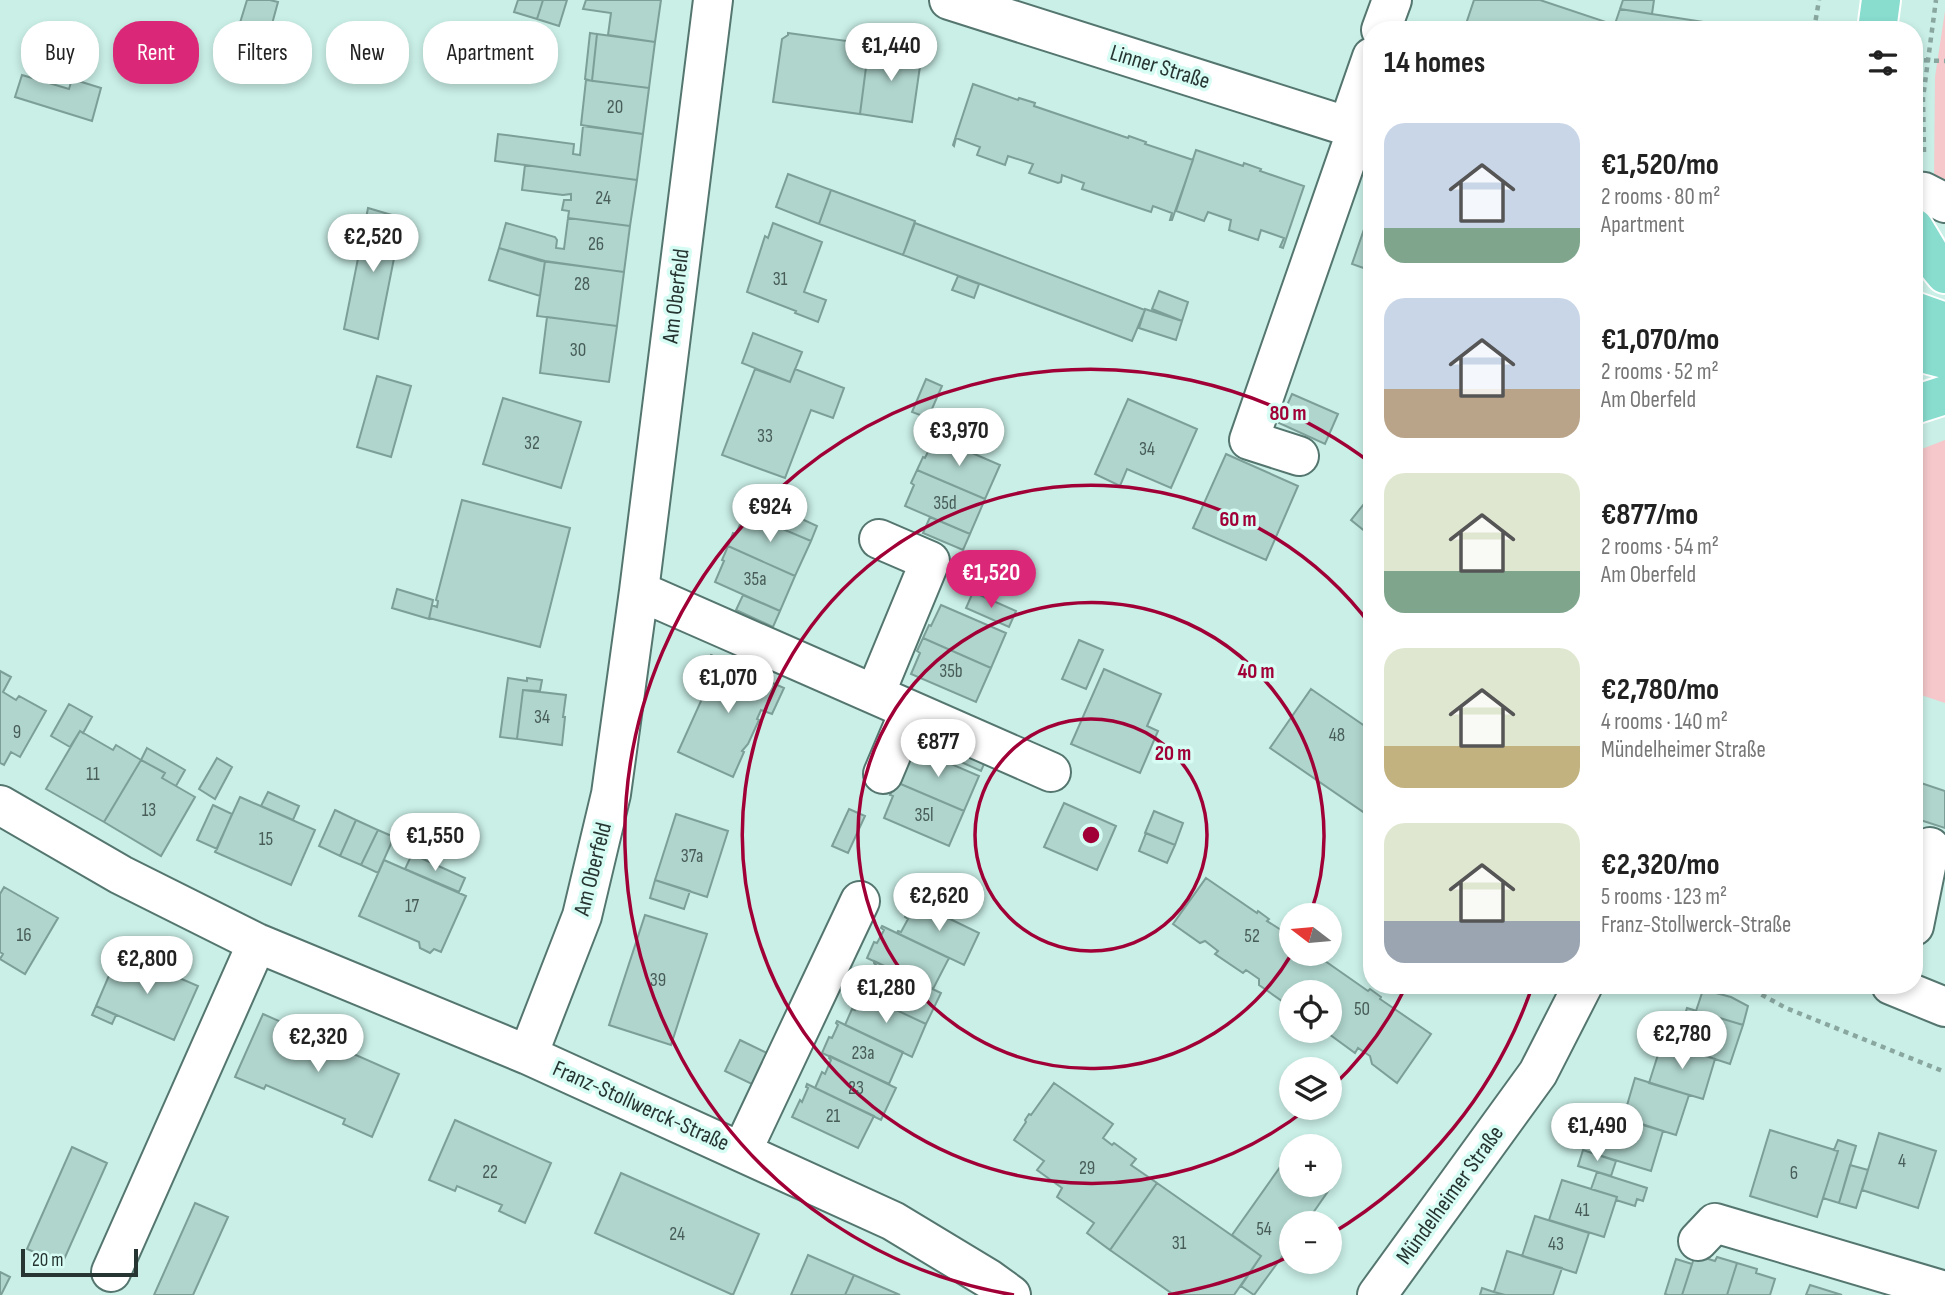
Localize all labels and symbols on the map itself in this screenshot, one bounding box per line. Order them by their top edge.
pin: €1,440 [834,24,948,83]
street label: Linner Straße [1107,39,1213,95]
house number: 20 [607,96,623,119]
house number: 24 [595,187,611,210]
pin: €2,520 [316,215,430,274]
house number: 26 [588,233,604,256]
street label: Am Oberfeld [656,247,696,346]
house number: 31 [773,268,788,291]
house number: 28 [574,273,590,296]
house number: 30 [570,339,586,362]
text: 80 m [1269,401,1307,426]
pin: €3,970 [902,408,1016,468]
house number: 33 [757,425,773,448]
house number: 32 [524,432,540,455]
house number: 34 [1139,438,1155,461]
pin: €924 [729,484,811,544]
house number: 35d [933,492,957,515]
text: 60 m [1219,507,1257,532]
pin: €1,520 [934,550,1048,610]
house number: 35a [744,568,766,591]
pin: €1,070 [671,656,785,715]
text: 40 m [1238,659,1274,684]
house number: 35b [939,660,963,683]
house number: 34 [534,706,550,729]
pin: €877 [897,720,979,779]
house number: 9 [13,721,21,744]
house number: 48 [1329,724,1345,747]
text: 20 m [1155,741,1191,766]
house number: 11 [86,763,100,786]
house number: 13 [142,799,156,822]
house number: 35l [914,804,934,827]
pin: €1,550 [378,814,492,873]
street label: Am Oberfeld [568,820,618,919]
centre of rings [1079,823,1103,847]
house number: 15 [259,828,273,851]
house number: 37a [681,845,703,868]
pin: €2,620 [882,874,996,933]
house number: 17 [405,895,420,918]
north arrow [1279,903,1342,966]
house number: 16 [17,924,31,947]
house number: 52 [1244,925,1260,948]
pin: €2,800 [90,936,204,996]
pin: €1,280 [829,965,943,1025]
house number: 39 [650,969,666,992]
house number: 50 [1354,998,1370,1021]
pin: €2,780 [1625,1012,1739,1071]
pin: €2,320 [261,1014,375,1074]
house number: 23a [851,1042,875,1065]
street label: Franz-Stollwerck-Straße [548,1055,734,1157]
house number: 23 [848,1077,864,1100]
pin: €1,490 [1540,1104,1654,1163]
house number: 21 [826,1105,841,1128]
street label: Mündelheimer Straße [1390,1120,1510,1270]
house number: 4 [1898,1150,1906,1173]
house number: 29 [1079,1157,1095,1180]
house number: 22 [482,1161,498,1184]
house number: 6 [1790,1162,1798,1185]
house number: 41 [1575,1199,1590,1222]
house number: 54 [1256,1218,1272,1241]
house number: 24 [669,1223,685,1246]
house number: 31 [1172,1232,1187,1255]
house number: 43 [1548,1233,1564,1256]
scale bar [21,1246,138,1278]

